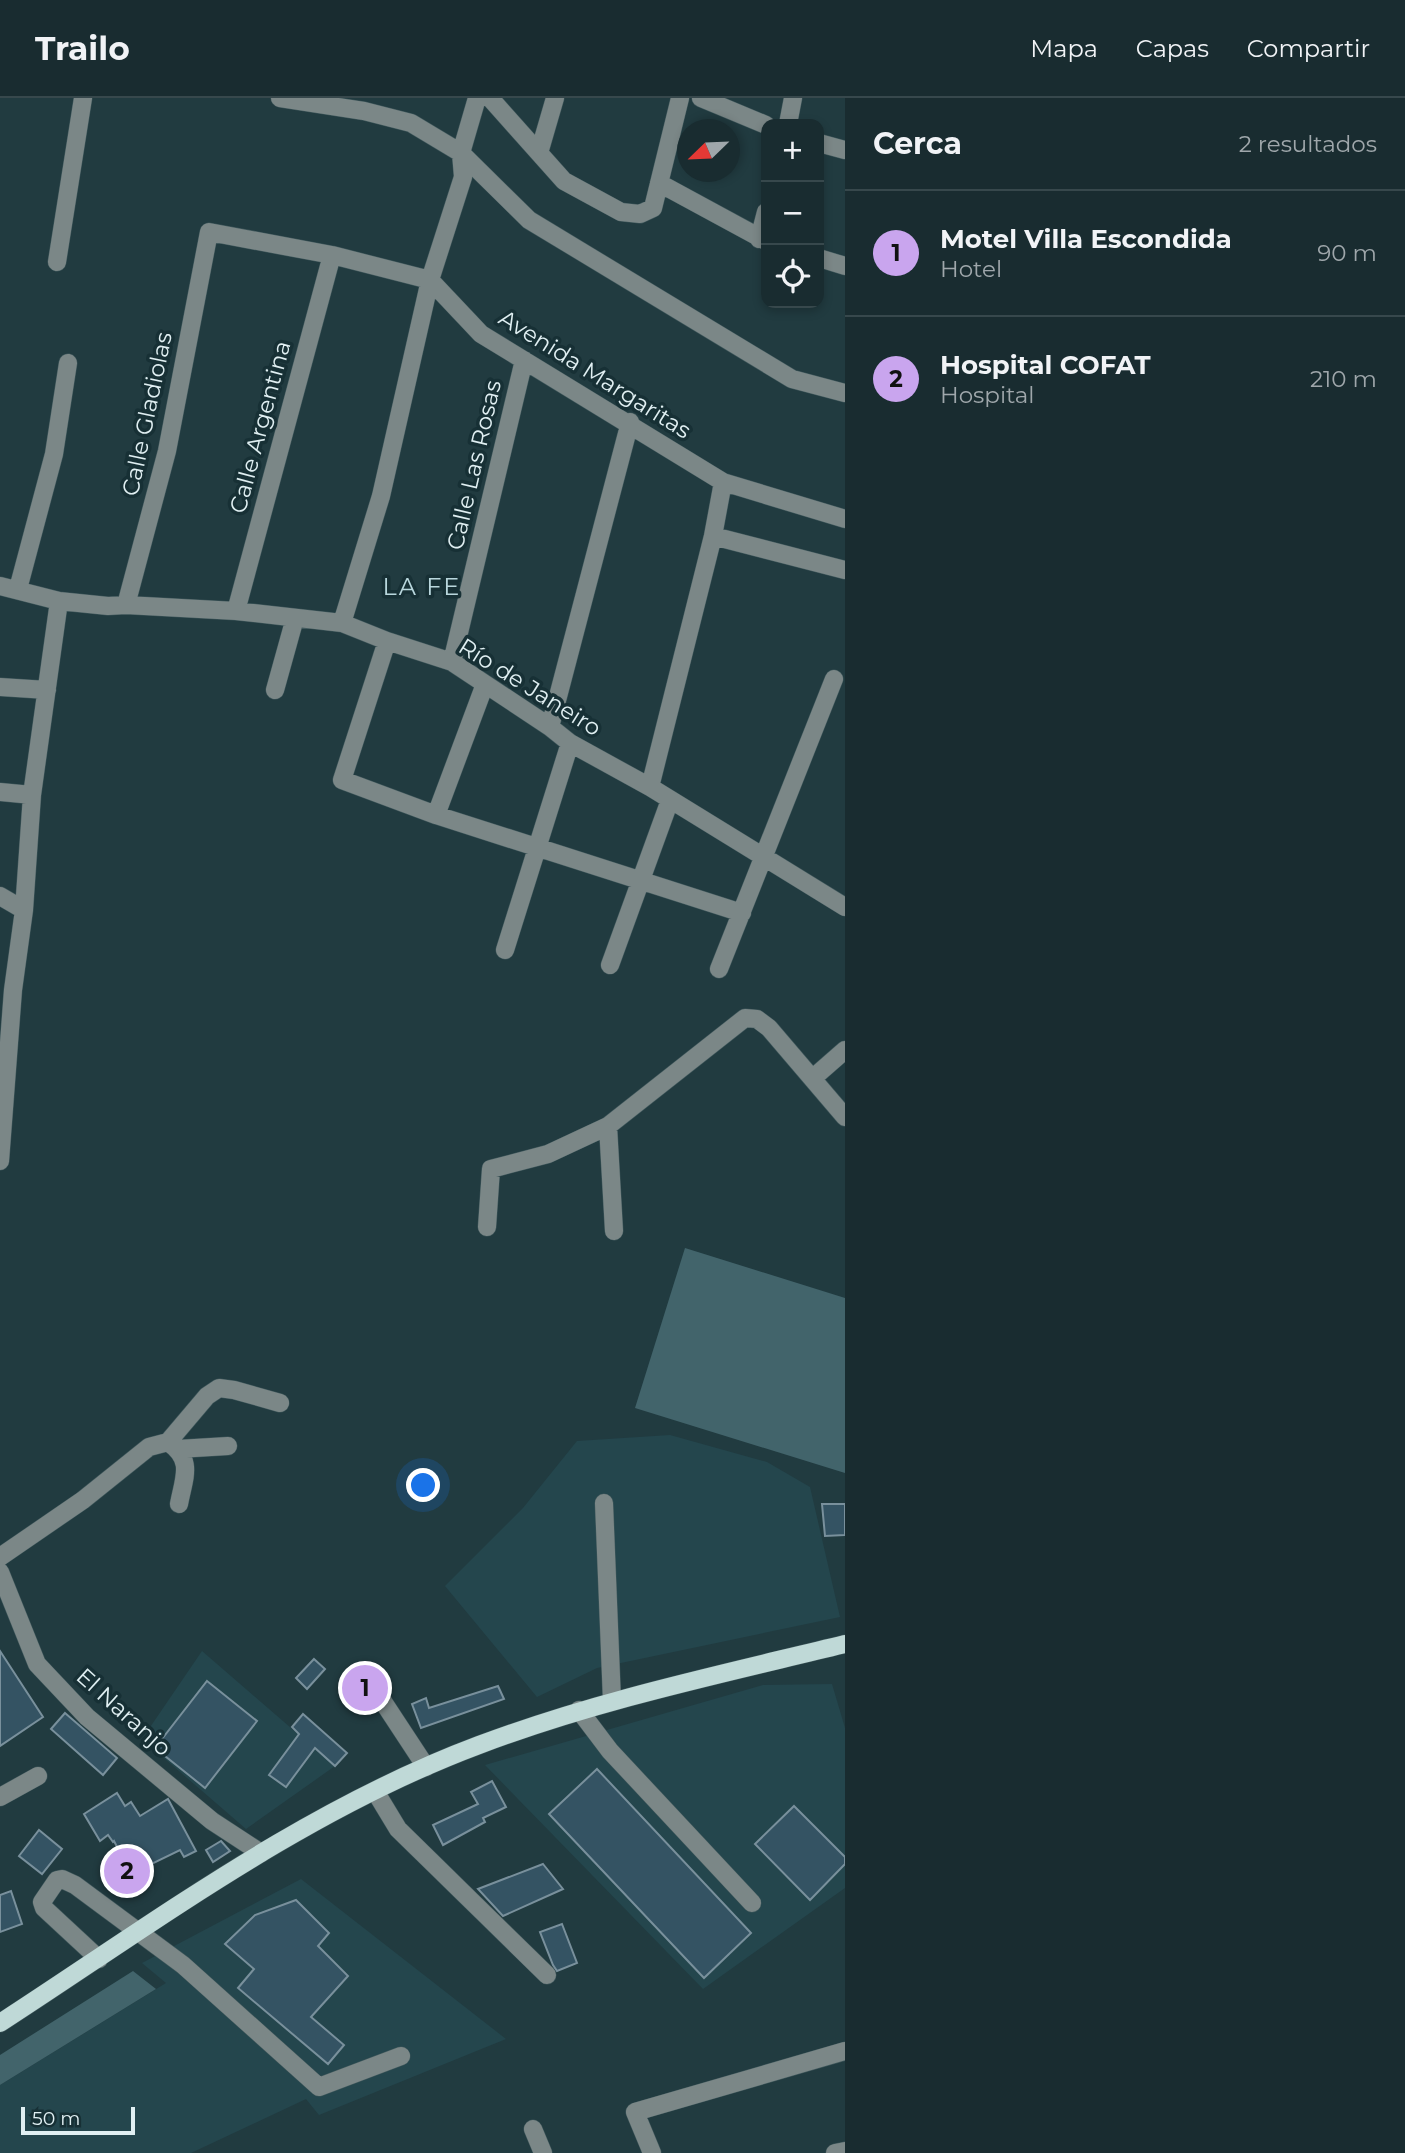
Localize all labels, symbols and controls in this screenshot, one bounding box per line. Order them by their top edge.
text: Trailo [35,28,130,68]
text: Mapa [1030,34,1098,63]
text: Capas [1136,34,1209,63]
text: Compartir [1247,34,1370,63]
north arrow [677,119,740,182]
map controls [761,119,824,308]
button: + [761,119,824,182]
text: Cerca [873,125,962,162]
text: 2 resultados [1239,130,1377,158]
button: − [761,182,824,245]
text: Motel Villa Escondida [940,223,1232,255]
text: 1 [891,239,901,267]
text: 90 m [1317,239,1377,267]
button: locate [761,245,824,308]
text: Hotel [940,255,1002,283]
street label: Avenida Margaritas [494,303,696,445]
street label: Calle Gladiolas [116,330,178,498]
street label: Calle Argentina [224,338,296,516]
text: Hospital COFAT [940,349,1151,381]
text: 2 [889,365,903,393]
text: 210 m [1310,365,1377,393]
street label: Calle Las Rosas [441,377,507,553]
text: Hospital [940,381,1035,409]
district label: LA FE [383,572,461,601]
street label: Río de Janeiro [454,632,606,742]
your location [406,1468,440,1502]
street label: El Naranjo [71,1662,177,1762]
pin: 1 [342,1662,388,1714]
pin: 2 [104,1845,150,1897]
scale bar [21,2104,135,2136]
text: 50 m [32,2107,80,2130]

